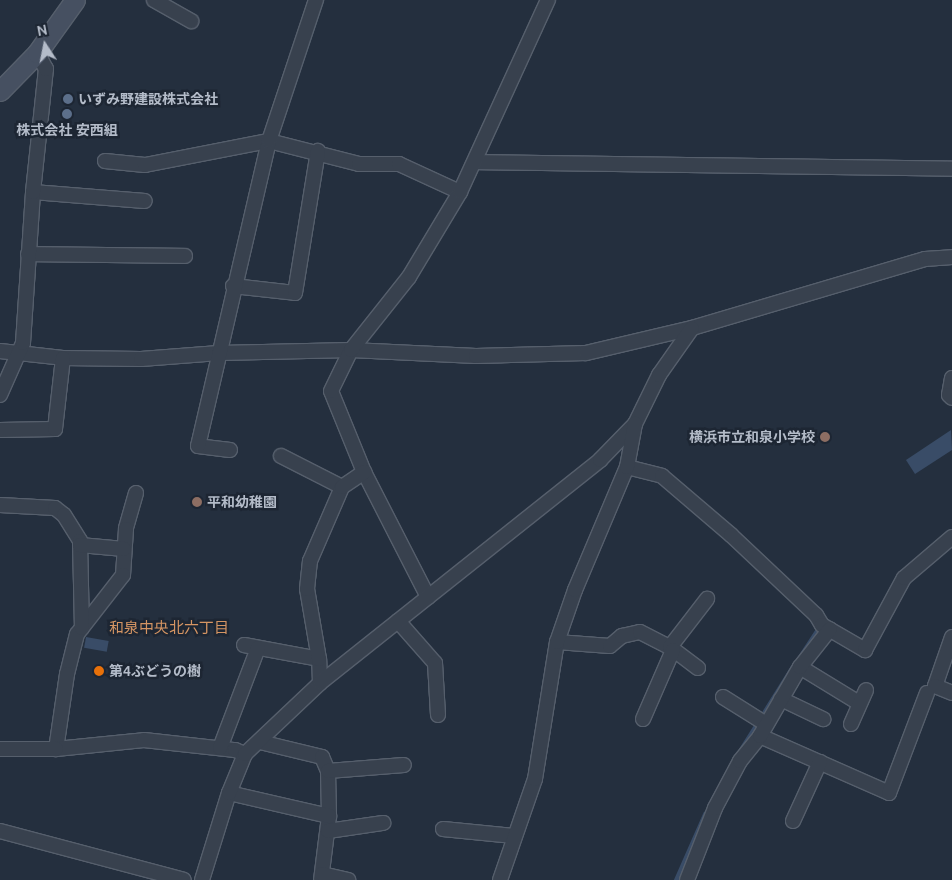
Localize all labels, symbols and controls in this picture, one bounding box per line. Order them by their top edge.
north arrow [20,20,70,70]
text: N [35,21,49,39]
place label: いずみ野建設株式会社 [78,91,218,107]
marker: いずみ野建設株式会社 [62,93,74,105]
marker: 株式会社 安西組 [61,108,73,120]
place label: 株式会社 安西組 [16,122,118,138]
place label: 横浜市立和泉小学校 [689,429,815,445]
marker: 横浜市立和泉小学校 [819,431,831,443]
place label: 平和幼稚園 [207,494,277,510]
marker: 平和幼稚園 [191,496,203,508]
district label: 和泉中央北六丁目 [109,619,229,637]
place label: 第4ぶどうの樹 [109,663,201,679]
marker: 第4ぶどうの樹 [93,665,105,677]

